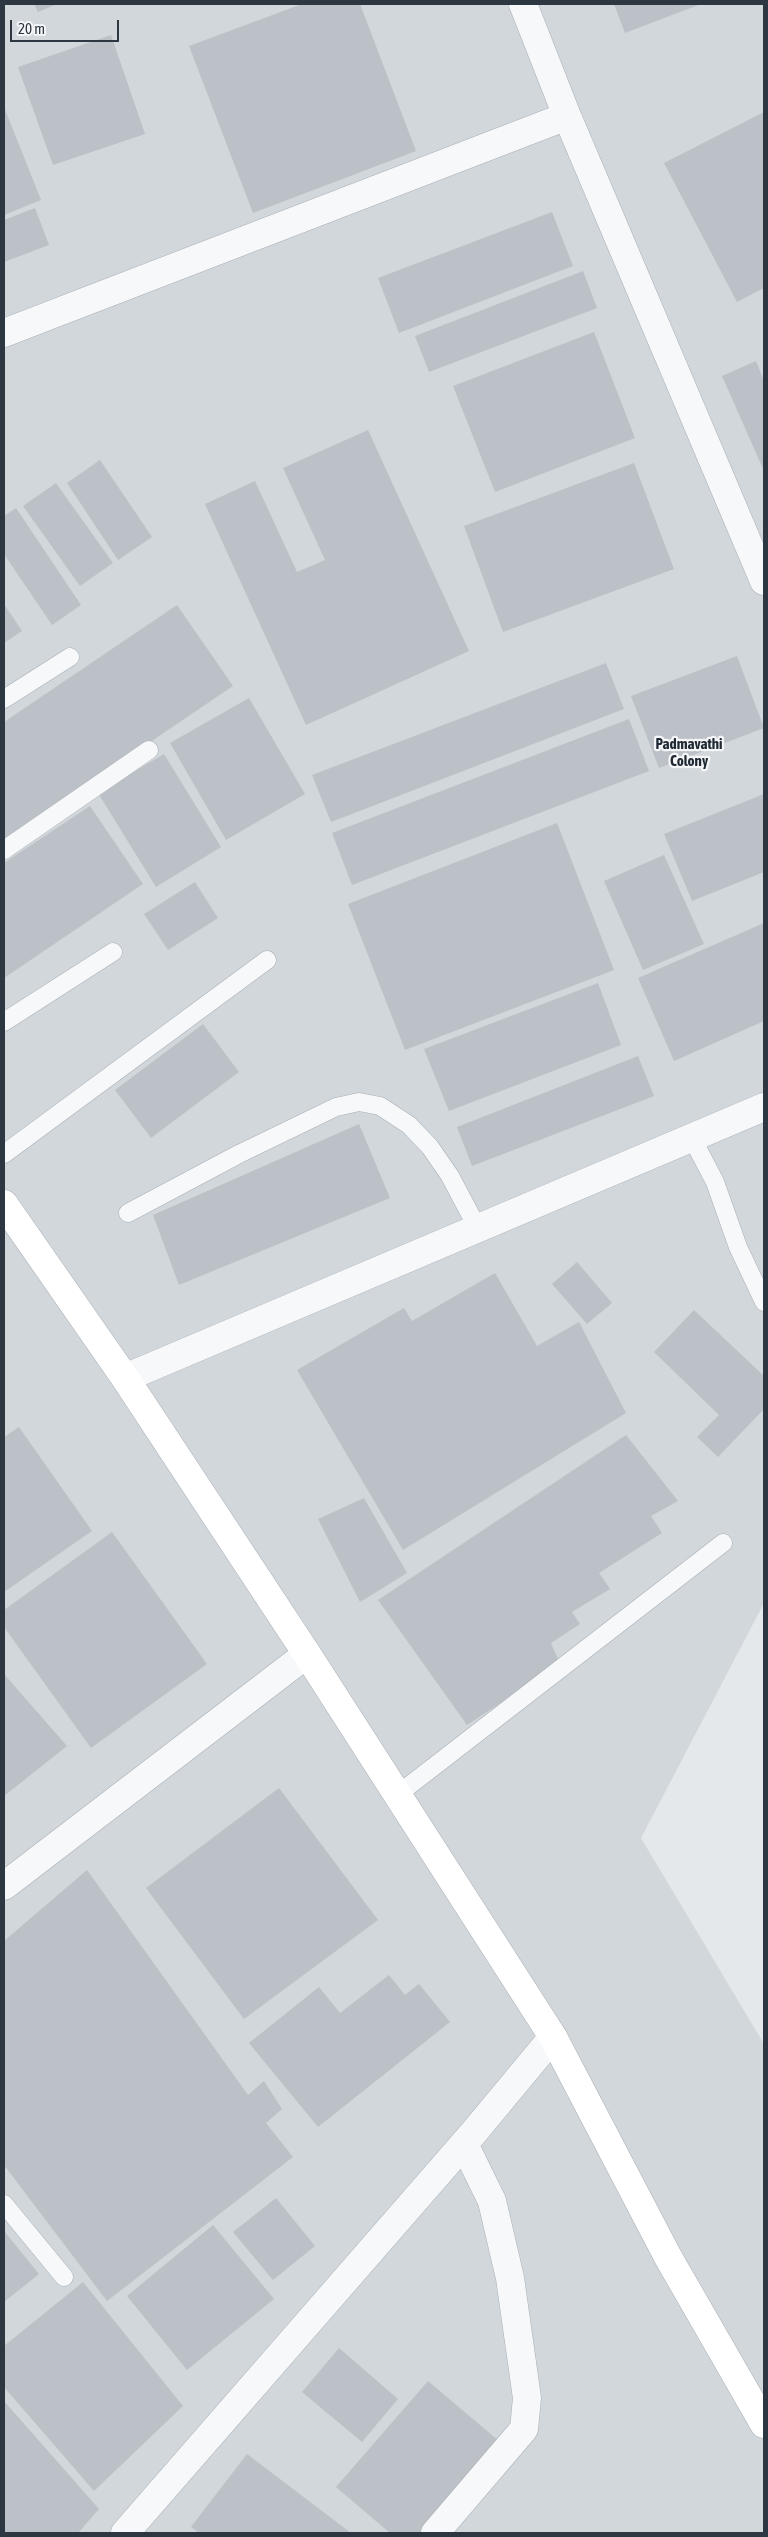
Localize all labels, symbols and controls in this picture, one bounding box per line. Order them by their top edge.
scale bar [12,10,121,42]
text: 20 m [18,20,45,37]
district label: Padmavathi Colony [656,735,722,770]

